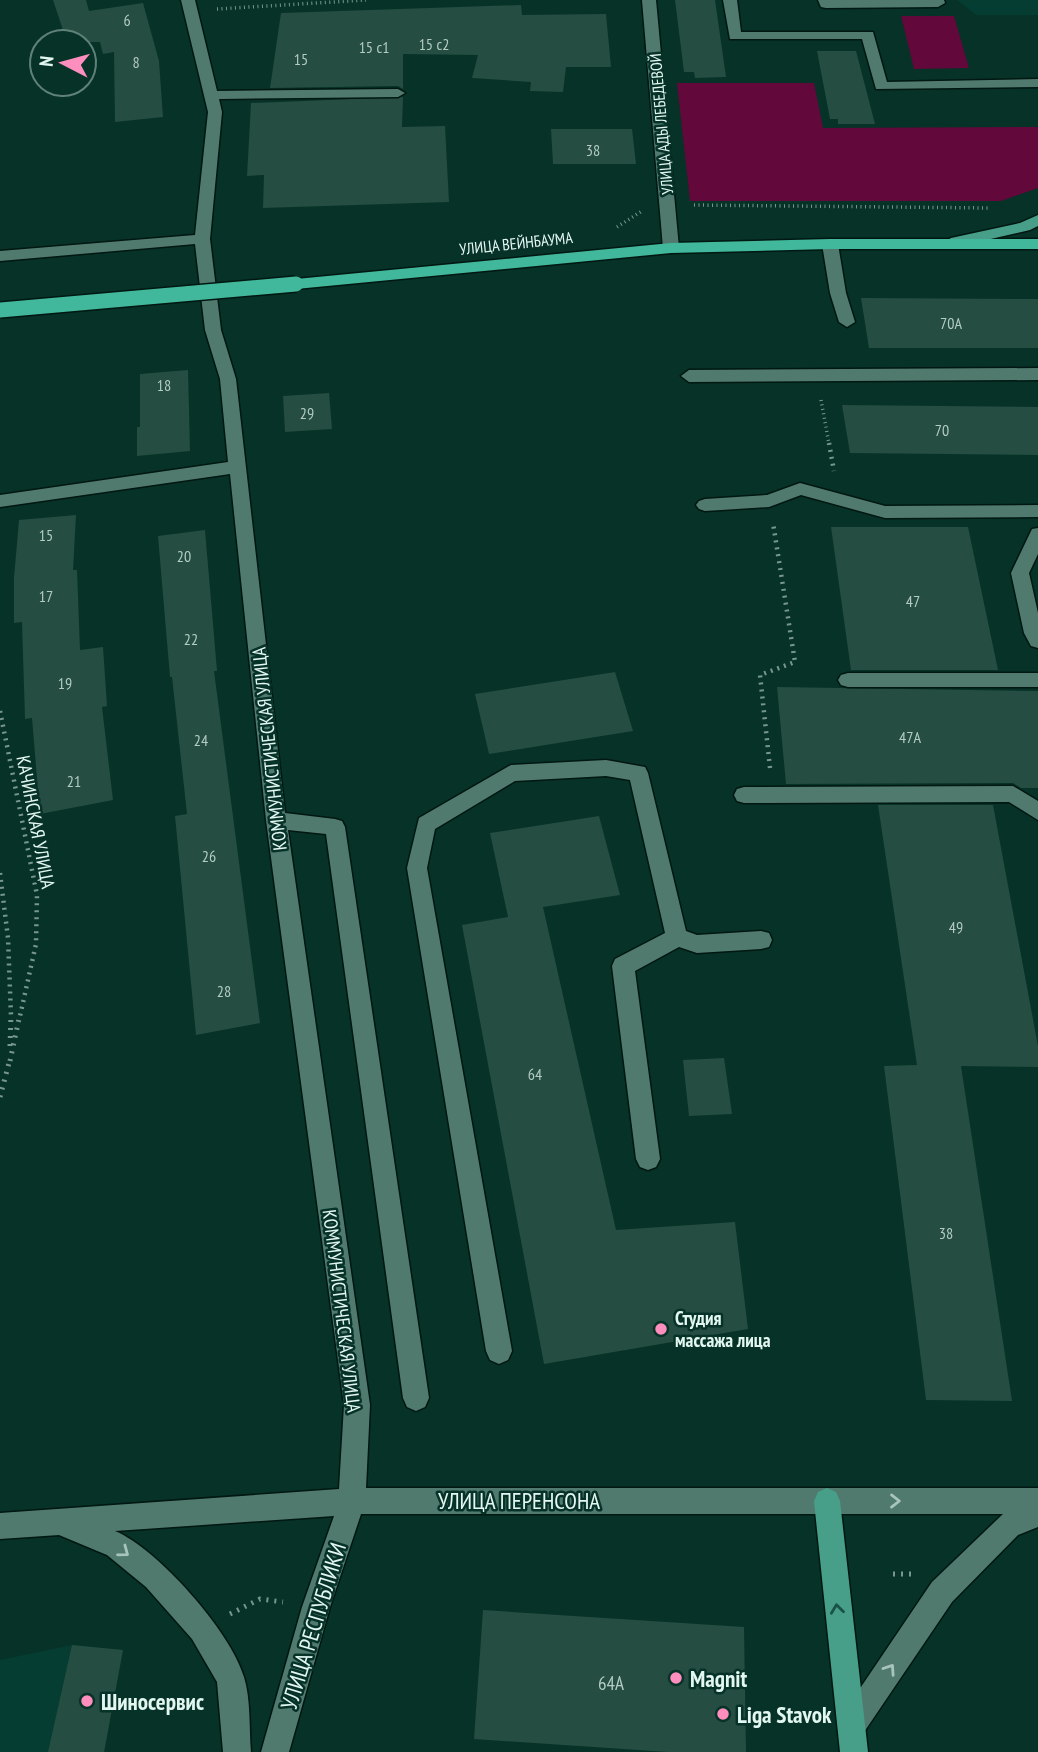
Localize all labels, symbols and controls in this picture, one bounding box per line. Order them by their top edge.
house number: 6 [123,10,131,30]
north arrow [28,28,98,98]
house number: 15 с2 [419,34,449,54]
house number: 15 с1 [359,37,389,57]
house number: 15 [294,49,308,69]
house number: 8 [132,52,140,72]
street label: УЛИЦА АДЫ ЛЕБЕДЕВОЙ [645,53,677,195]
text: N [34,55,59,68]
house number: 38 [586,140,600,160]
street label: УЛИЦА ВЕЙНБАУМА [458,227,574,259]
house number: 70А [940,313,962,333]
house number: 18 [157,375,171,395]
house number: 29 [300,403,314,423]
house number: 70 [935,420,949,440]
house number: 15 [39,525,53,545]
house number: 20 [177,546,191,566]
house number: 17 [39,586,53,606]
house number: 47 [906,591,920,611]
house number: 22 [184,629,198,649]
street label: КОММУНИСТИЧЕСКАЯ УЛИЦА [246,646,292,852]
house number: 19 [58,673,72,693]
house number: 47А [899,727,921,747]
house number: 24 [194,730,208,750]
street label: КАЧИНСКАЯ УЛИЦА [11,753,61,891]
house number: 21 [67,771,81,791]
house number: 26 [202,846,216,866]
house number: 49 [949,917,963,937]
house number: 28 [217,981,231,1001]
house number: 64 [528,1064,542,1084]
street label: КОММУНИСТИЧЕСКАЯ УЛИЦА [318,1208,366,1414]
house number: 38 [939,1223,953,1243]
place label: Студия массажа лица [675,1306,771,1352]
marker: Студия массажа лица [653,1321,669,1337]
street label: УЛИЦА ПЕРЕНСОНА [438,1486,600,1515]
one-way arrow [891,1493,901,1509]
street label: УЛИЦА РЕСПУБЛИКИ [274,1539,352,1713]
one-way arrow [116,1543,128,1556]
one-way arrow [830,1603,845,1615]
place label: Magnit [690,1664,747,1693]
one-way arrow [881,1664,894,1677]
marker: Magnit [668,1670,684,1686]
house number: 64А [598,1671,624,1695]
place label: Шиносервис [101,1687,204,1716]
marker: Шиносервис [79,1693,95,1709]
place label: Liga Stavok [737,1700,832,1729]
marker: Liga Stavok [715,1706,731,1722]

